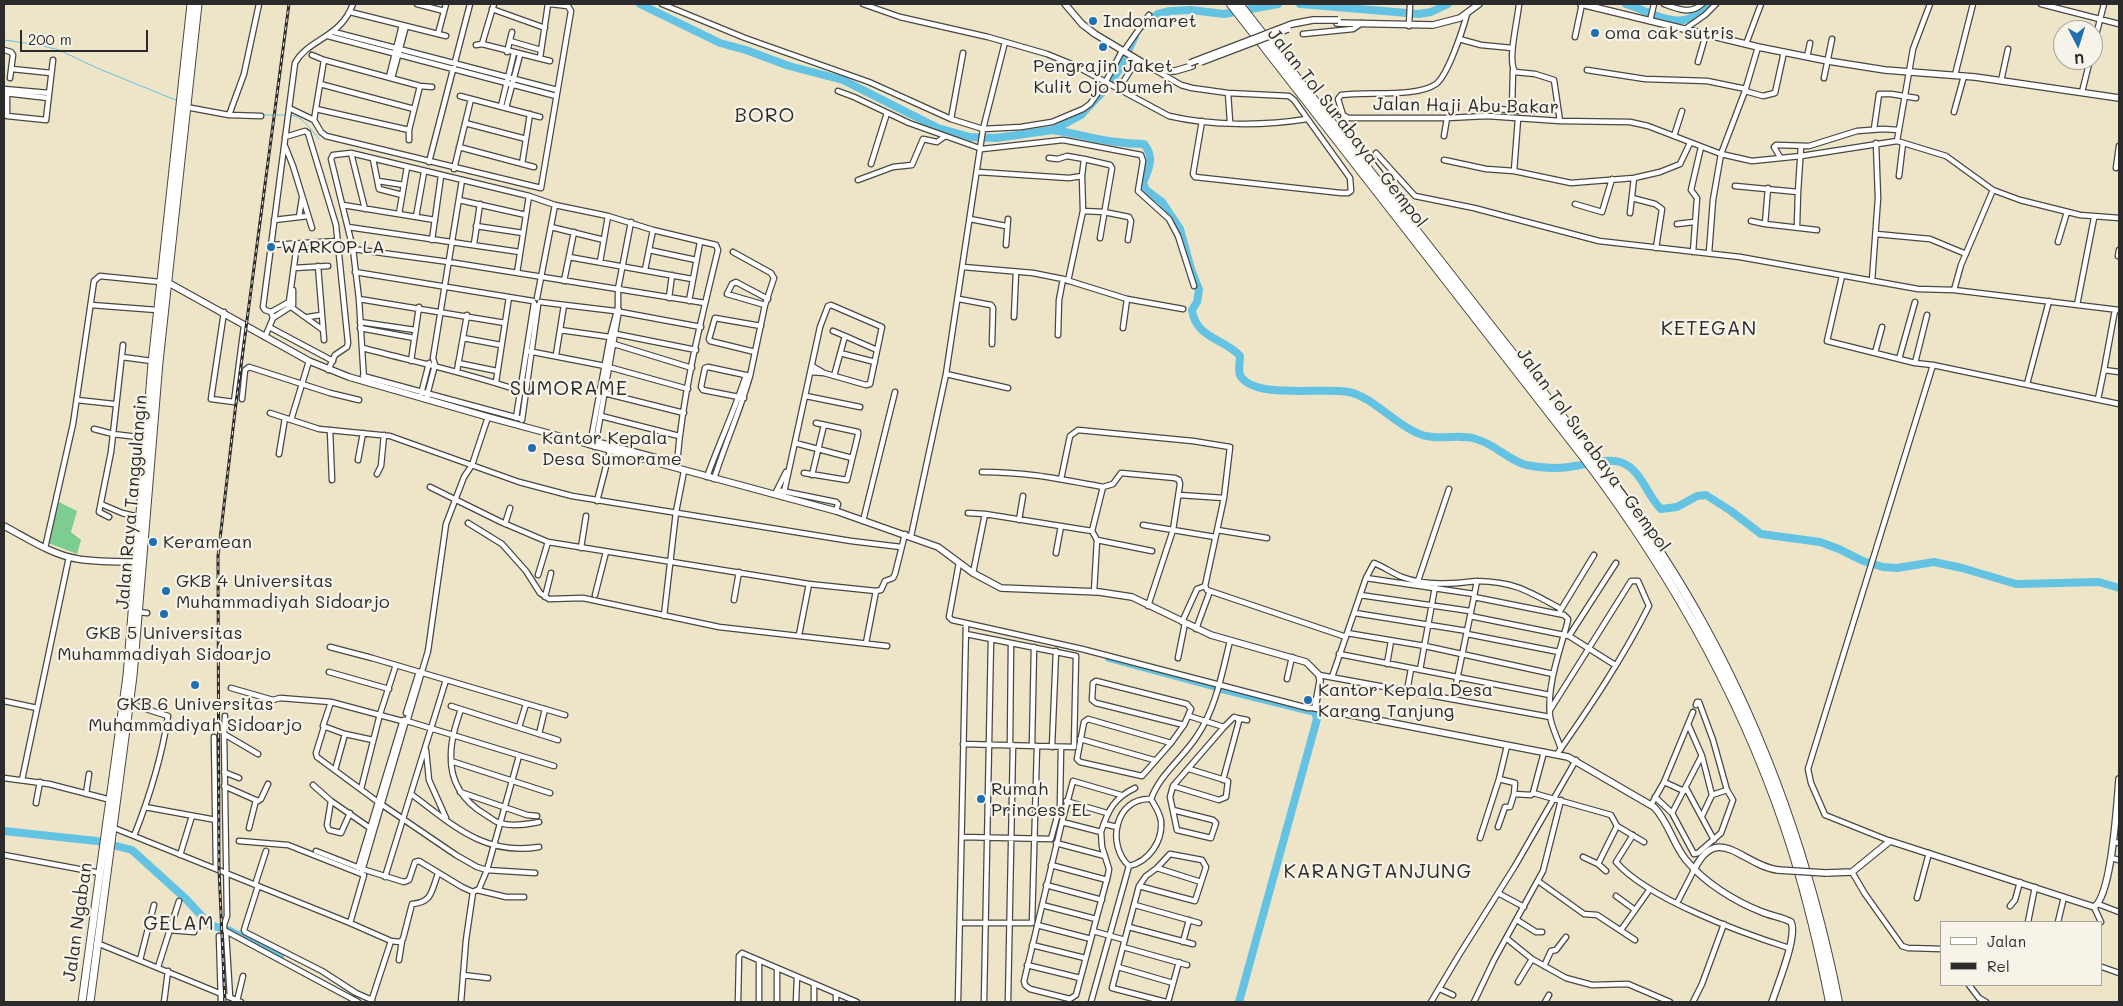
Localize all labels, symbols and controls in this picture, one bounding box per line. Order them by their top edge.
place label: Indomaret [1103,10,1197,32]
marker: Indomaret [1087,15,1099,27]
scale bar [22,20,150,52]
north arrow [2053,20,2103,70]
place label: oma cak sutris [1605,22,1734,44]
street label: Jalan Tol Surabaya–Gempol [1262,24,1432,232]
marker: oma cak sutris [1589,27,1601,39]
text: 200 m [28,29,72,49]
marker: Pengrajin Jaket Kulit Ojo Dumeh [1097,41,1109,53]
text: U [2074,50,2085,69]
place label: Pengrajin Jaket Kulit Ojo Dumeh [1033,55,1173,98]
street label: Jalan Haji Abu Bakar [1373,94,1559,118]
district label: BORO [734,104,796,128]
place label: WARKOP LA [281,236,385,258]
marker: WARKOP LA [265,241,277,253]
district label: KETEGAN [1660,317,1758,341]
street label: Jalan Tol Surabaya–Gempol [1512,344,1674,556]
district label: SUMORAME [509,377,629,401]
street label: Jalan Raya Tanggulangin [112,394,152,610]
place label: Kantor Kepala Desa Sumorame [542,427,682,469]
marker: Kantor Kepala Desa Sumorame [526,442,538,454]
place label: Keramean [163,531,252,553]
marker: Keramean [147,536,159,548]
place label: GKB 4 Universitas Muhammadiyah Sidoarjo [176,570,390,612]
marker: GKB 4 Universitas Muhammadiyah Sidoarjo [160,585,172,597]
marker: GKB 5 Universitas Muhammadiyah Sidoarjo [158,608,170,620]
place label: GKB 5 Universitas Muhammadiyah Sidoarjo [57,622,271,664]
marker: GKB 6 Universitas Muhammadiyah Sidoarjo [189,679,201,691]
place label: Kantor Kepala Desa Karang Tanjung [1318,679,1493,722]
place label: GKB 6 Universitas Muhammadiyah Sidoarjo [88,693,302,736]
marker: Kantor Kepala Desa Karang Tanjung [1302,694,1314,706]
place label: Rumah Princess EL [991,778,1091,821]
marker: Rumah Princess EL [975,793,987,805]
district label: KARANGTANJUNG [1282,860,1474,884]
street label: Jalan Ngaban [59,861,97,983]
district label: GELAM [143,912,215,936]
legend [1940,921,2103,986]
text: Jalan [1987,931,2026,951]
text: Rel [1987,956,2010,976]

